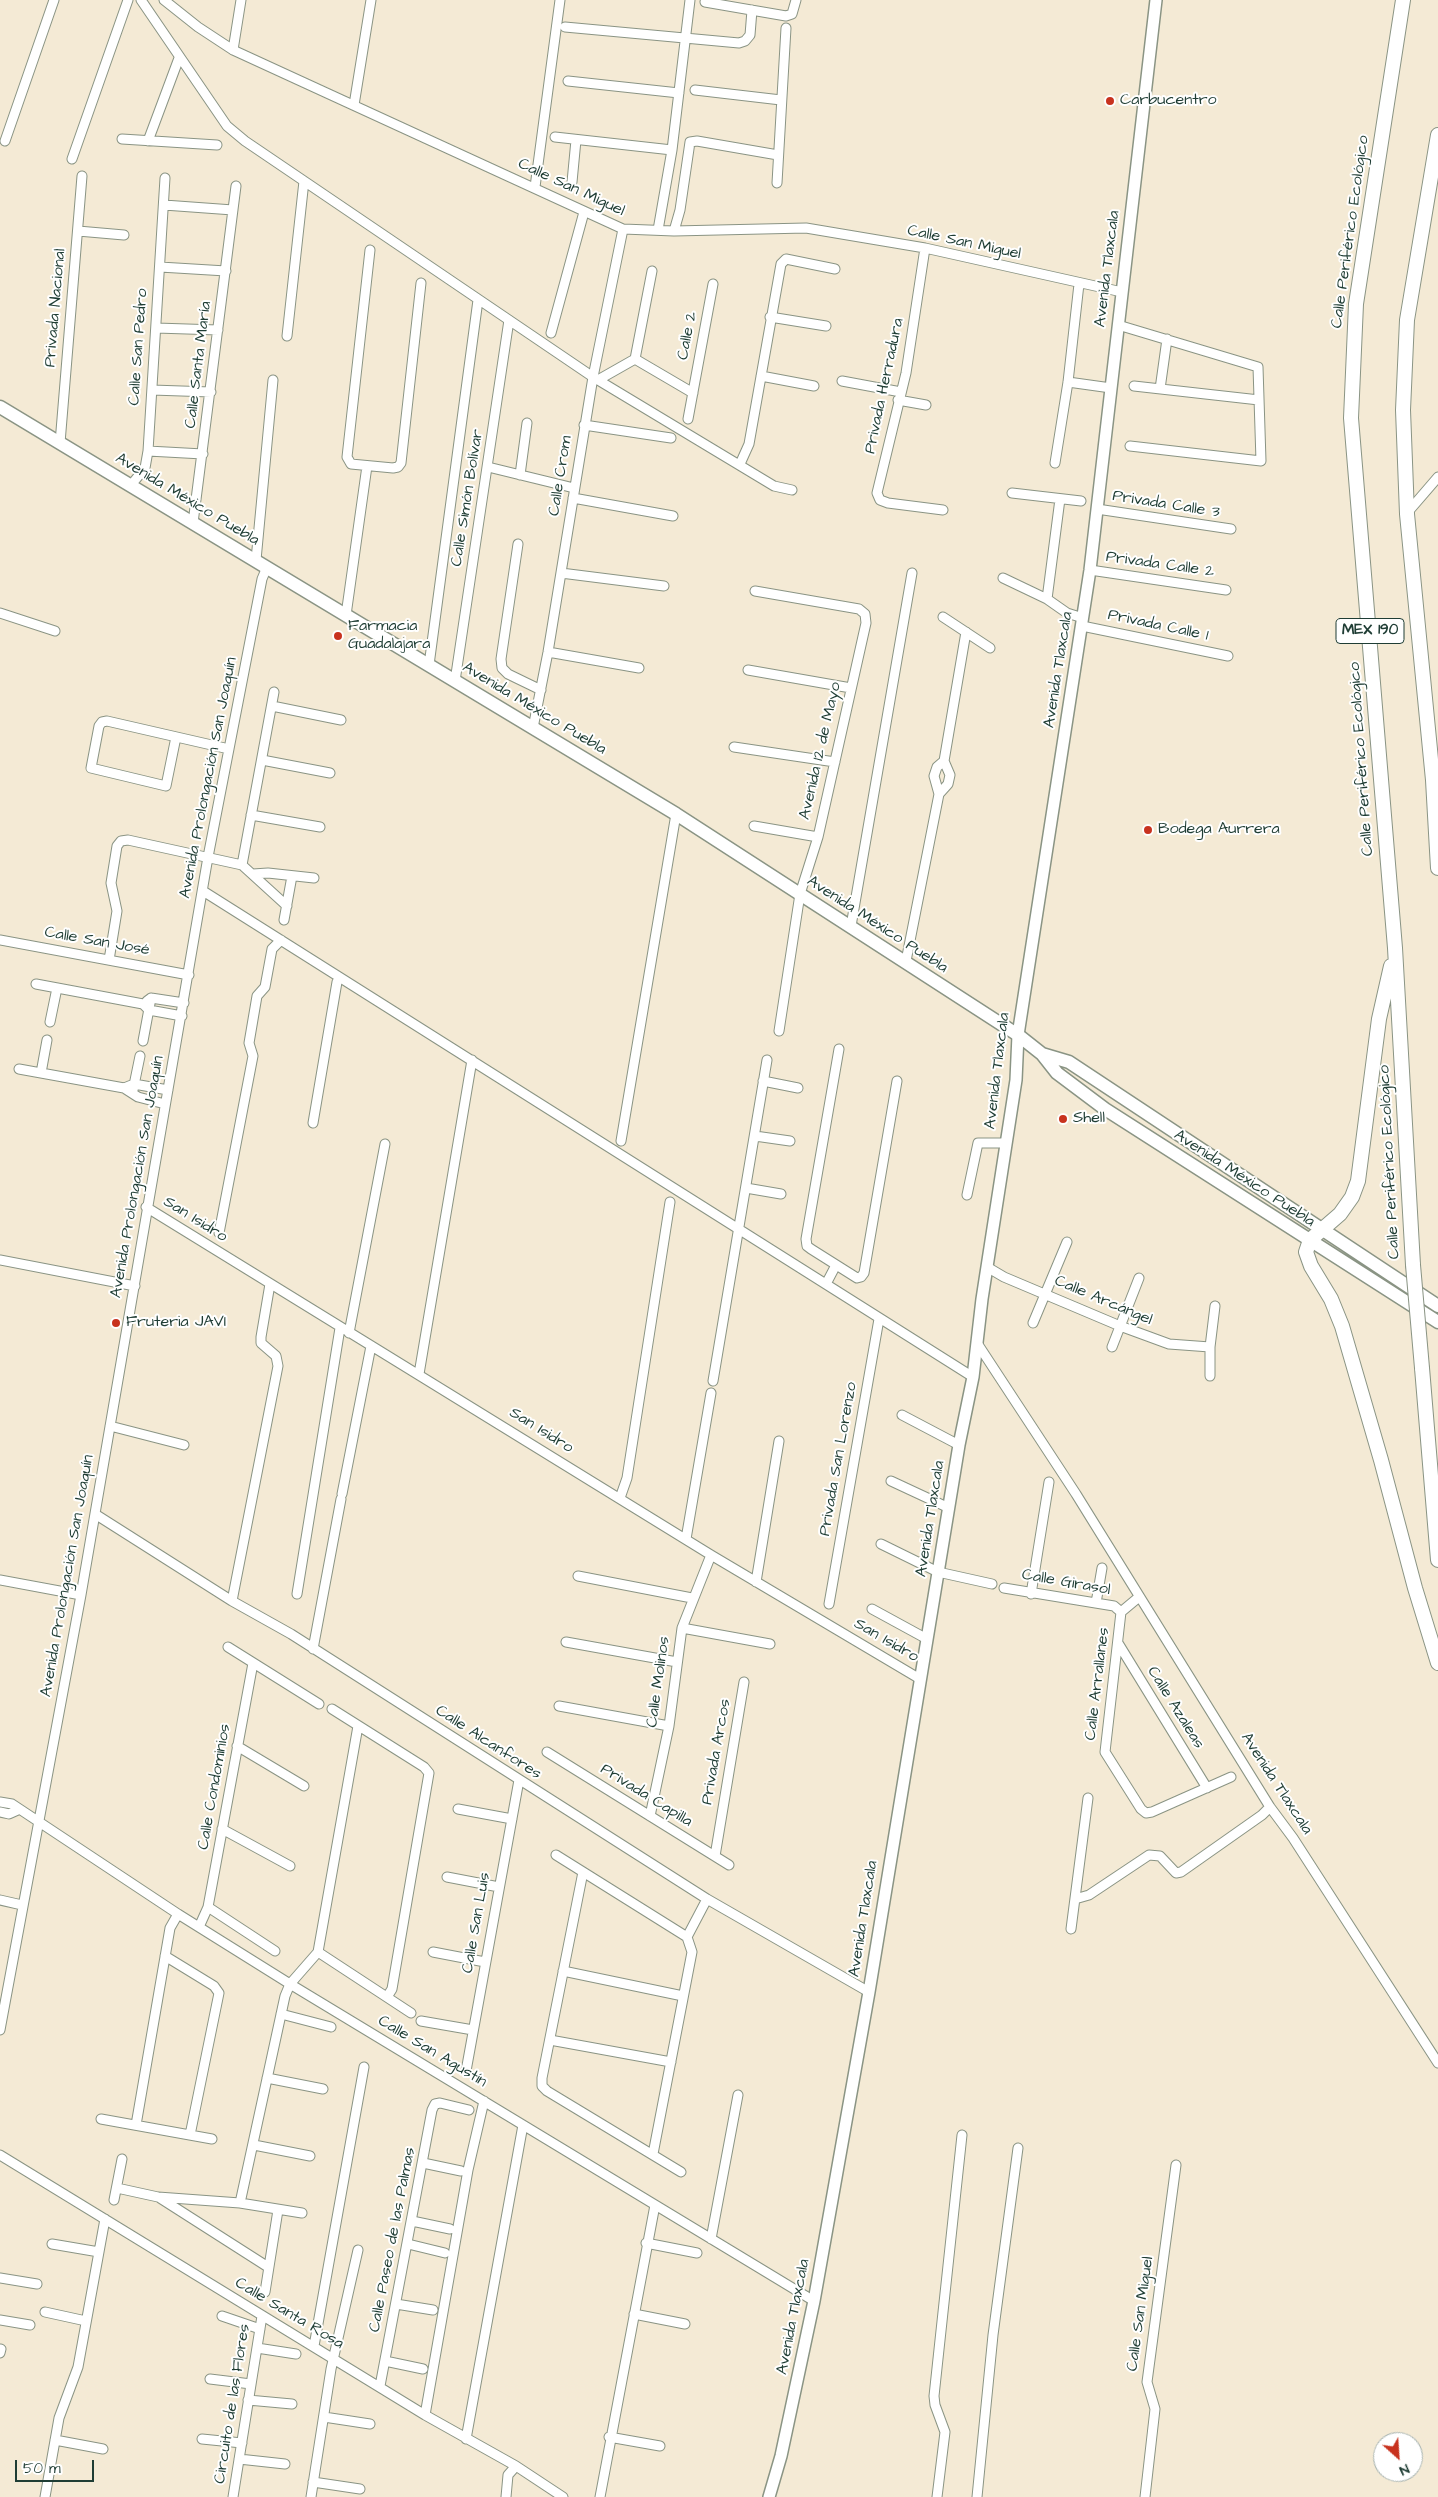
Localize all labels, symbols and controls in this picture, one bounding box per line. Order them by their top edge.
place label: Carbucentro [1120,91,1216,111]
marker: Carbucentro [1104,95,1116,107]
street label: Calle Periférico Ecológico [1328,134,1374,330]
street label: Calle San Miguel [515,155,627,221]
street label: Avenida Tlaxcala [1091,210,1125,328]
street label: Calle San Miguel [905,222,1023,264]
street label: Privada Nacional [41,248,71,368]
street label: Calle San Pedro [125,288,153,406]
street label: Calle Santa María [182,300,216,430]
street label: Calle 2 [674,310,702,362]
street label: Privada Herradura [861,316,909,456]
street label: Calle Simón Bolívar [448,428,488,568]
street label: Calle Crom [545,434,577,518]
street label: Avenida México Puebla [112,449,262,551]
street label: Privada Calle 3 [1111,487,1221,523]
street label: Privada Calle 2 [1105,548,1215,582]
street label: Privada Calle 1 [1106,606,1210,646]
street label: Avenida Tlaxcala [1040,610,1078,730]
place label: Farmacia Guadalajara [348,617,430,655]
road number: MEX 190 [1336,618,1404,644]
marker: Farmacia Guadalajara [332,630,344,642]
street label: Avenida Prolongación San Joaquín [176,656,242,900]
street label: Avenida México Puebla [459,658,609,760]
street label: Calle Periférico Ecológico [1346,661,1378,857]
street label: Avenida 12 de Mayo [796,680,846,822]
place label: Bodega Aurrera [1158,820,1280,840]
marker: Bodega Aurrera [1142,824,1154,836]
street label: Avenida México Puebla [803,872,951,978]
street label: Calle San José [43,923,151,961]
street label: Avenida Tlaxcala [981,1012,1015,1130]
street label: Avenida Prolongación San Joaquín [107,1054,169,1300]
street label: Calle Periférico Ecológico [1375,1064,1405,1260]
place label: Shell [1073,1109,1105,1129]
marker: Shell [1057,1113,1069,1125]
street label: Avenida México Puebla [1170,1126,1318,1232]
street label: San Isidro [159,1193,231,1247]
street label: Calle Arcángel [1051,1272,1155,1330]
place label: Fruteria JAVI [126,1313,226,1333]
marker: Fruteria JAVI [110,1317,122,1329]
street label: Privada San Lorenzo [816,1381,862,1537]
street label: San Isidro [505,1404,577,1458]
street label: Avenida Prolongación San Joaquín [37,1453,99,1699]
street label: Avenida Tlaxcala [912,1459,950,1579]
street label: Calle Girasol [1020,1566,1112,1600]
street label: San Isidro [850,1615,922,1667]
street label: Calle Arrallanes [1082,1627,1114,1741]
street label: Calle Molinos [643,1635,675,1729]
street label: Calle Azaleas [1142,1663,1208,1753]
street label: Privada Arcos [698,1698,736,1806]
street label: Calle Alcanfores [431,1702,545,1784]
street label: Calle Condominios [194,1723,236,1851]
street label: Avenida Tlaxcala [1236,1730,1316,1838]
street label: Privada Capilla [597,1760,695,1832]
street label: Avenida Tlaxcala [845,1859,883,1979]
street label: Calle San Luis [459,1871,495,1975]
street label: Calle San Agustín [374,2012,490,2092]
street label: Calle Paseo de las Palmas [366,2146,420,2334]
street label: Calle San Miguel [1123,2255,1159,2373]
street label: Avenida Tlaxcala [773,2258,815,2376]
street label: Calle Santa Rosa [231,2274,347,2354]
street label: Circuito de las Flores [211,2323,255,2485]
north arrow [1373,2432,1423,2482]
scale bar [18,2450,96,2482]
text: 50 m [23,2458,61,2479]
text: N [1396,2459,1412,2480]

